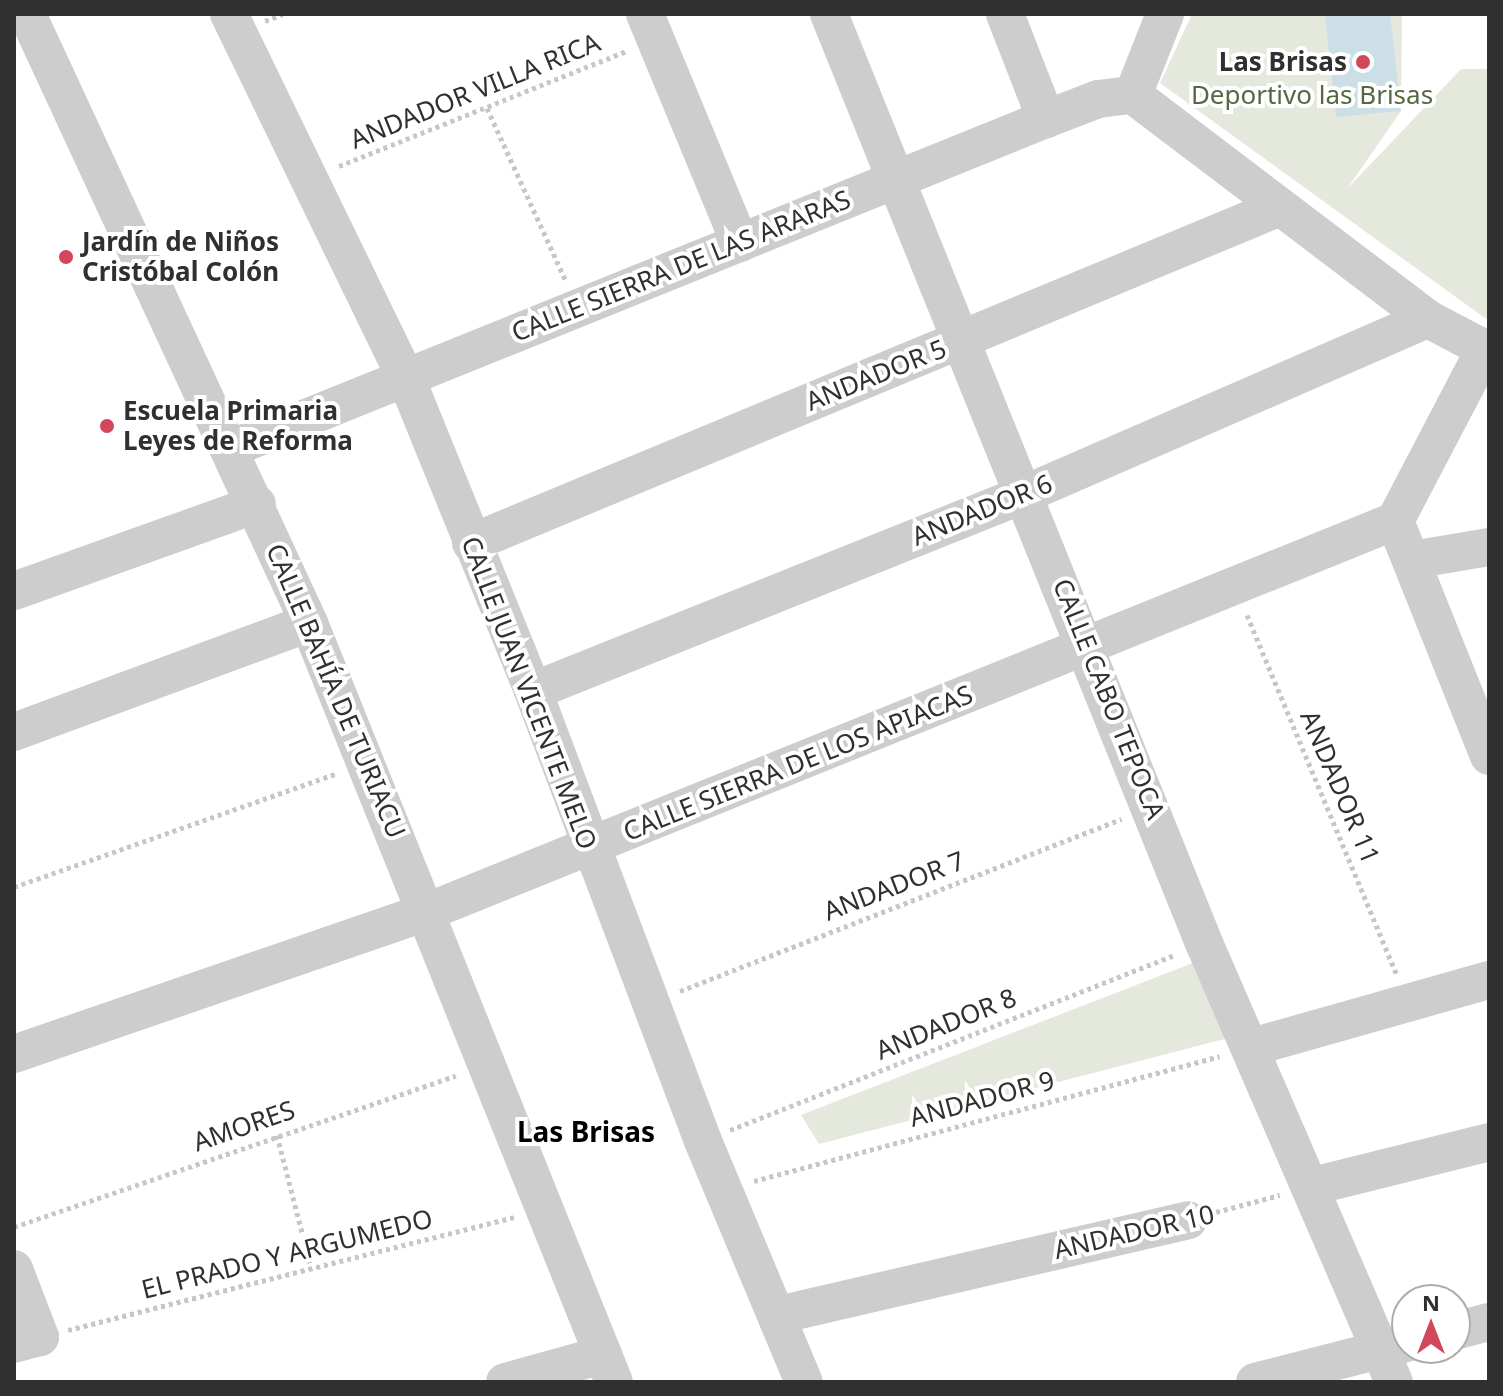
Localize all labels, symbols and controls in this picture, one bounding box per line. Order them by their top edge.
street label: ANDADOR VILLA RICA [346,27,604,155]
place label: Las Brisas [1219,46,1347,78]
marker: Las Brisas [1354,53,1372,71]
park label: Deportivo las Brisas [1191,79,1433,111]
street label: CALLE SIERRA DE LAS ARARAS [507,184,855,348]
place label: Jardín de Niños Cristóbal Colón [82,226,279,288]
marker: Jardín de Niños Cristóbal Colón [57,248,75,266]
street label: ANDADOR 5 [801,333,951,417]
place label: Escuela Primaria Leyes de Reforma [123,395,353,456]
marker: Escuela Primaria Leyes de Reforma [98,417,116,435]
street label: ANDADOR 6 [907,468,1057,552]
street label: CALLE JUAN VICENTE MELO [455,532,603,854]
street label: CALLE BAHÍA DE TURIACU [260,539,412,843]
street label: CALLE CABO TEPOCA [1046,574,1172,824]
street label: CALLE SIERRA DE LOS APIACAS [619,678,977,848]
street label: ANDADOR 11 [1294,706,1386,868]
street label: ANDADOR 7 [819,845,969,927]
street label: ANDADOR 8 [871,982,1021,1066]
street label: ANDADOR 9 [906,1065,1058,1133]
street label: AMORES [189,1094,299,1158]
district label: Las Brisas [517,1114,655,1148]
street label: ANDADOR 10 [1051,1198,1217,1266]
street label: EL PRADO Y ARGUMEDO [138,1203,436,1305]
north arrow [1391,1284,1471,1364]
text: N [1422,1287,1440,1317]

